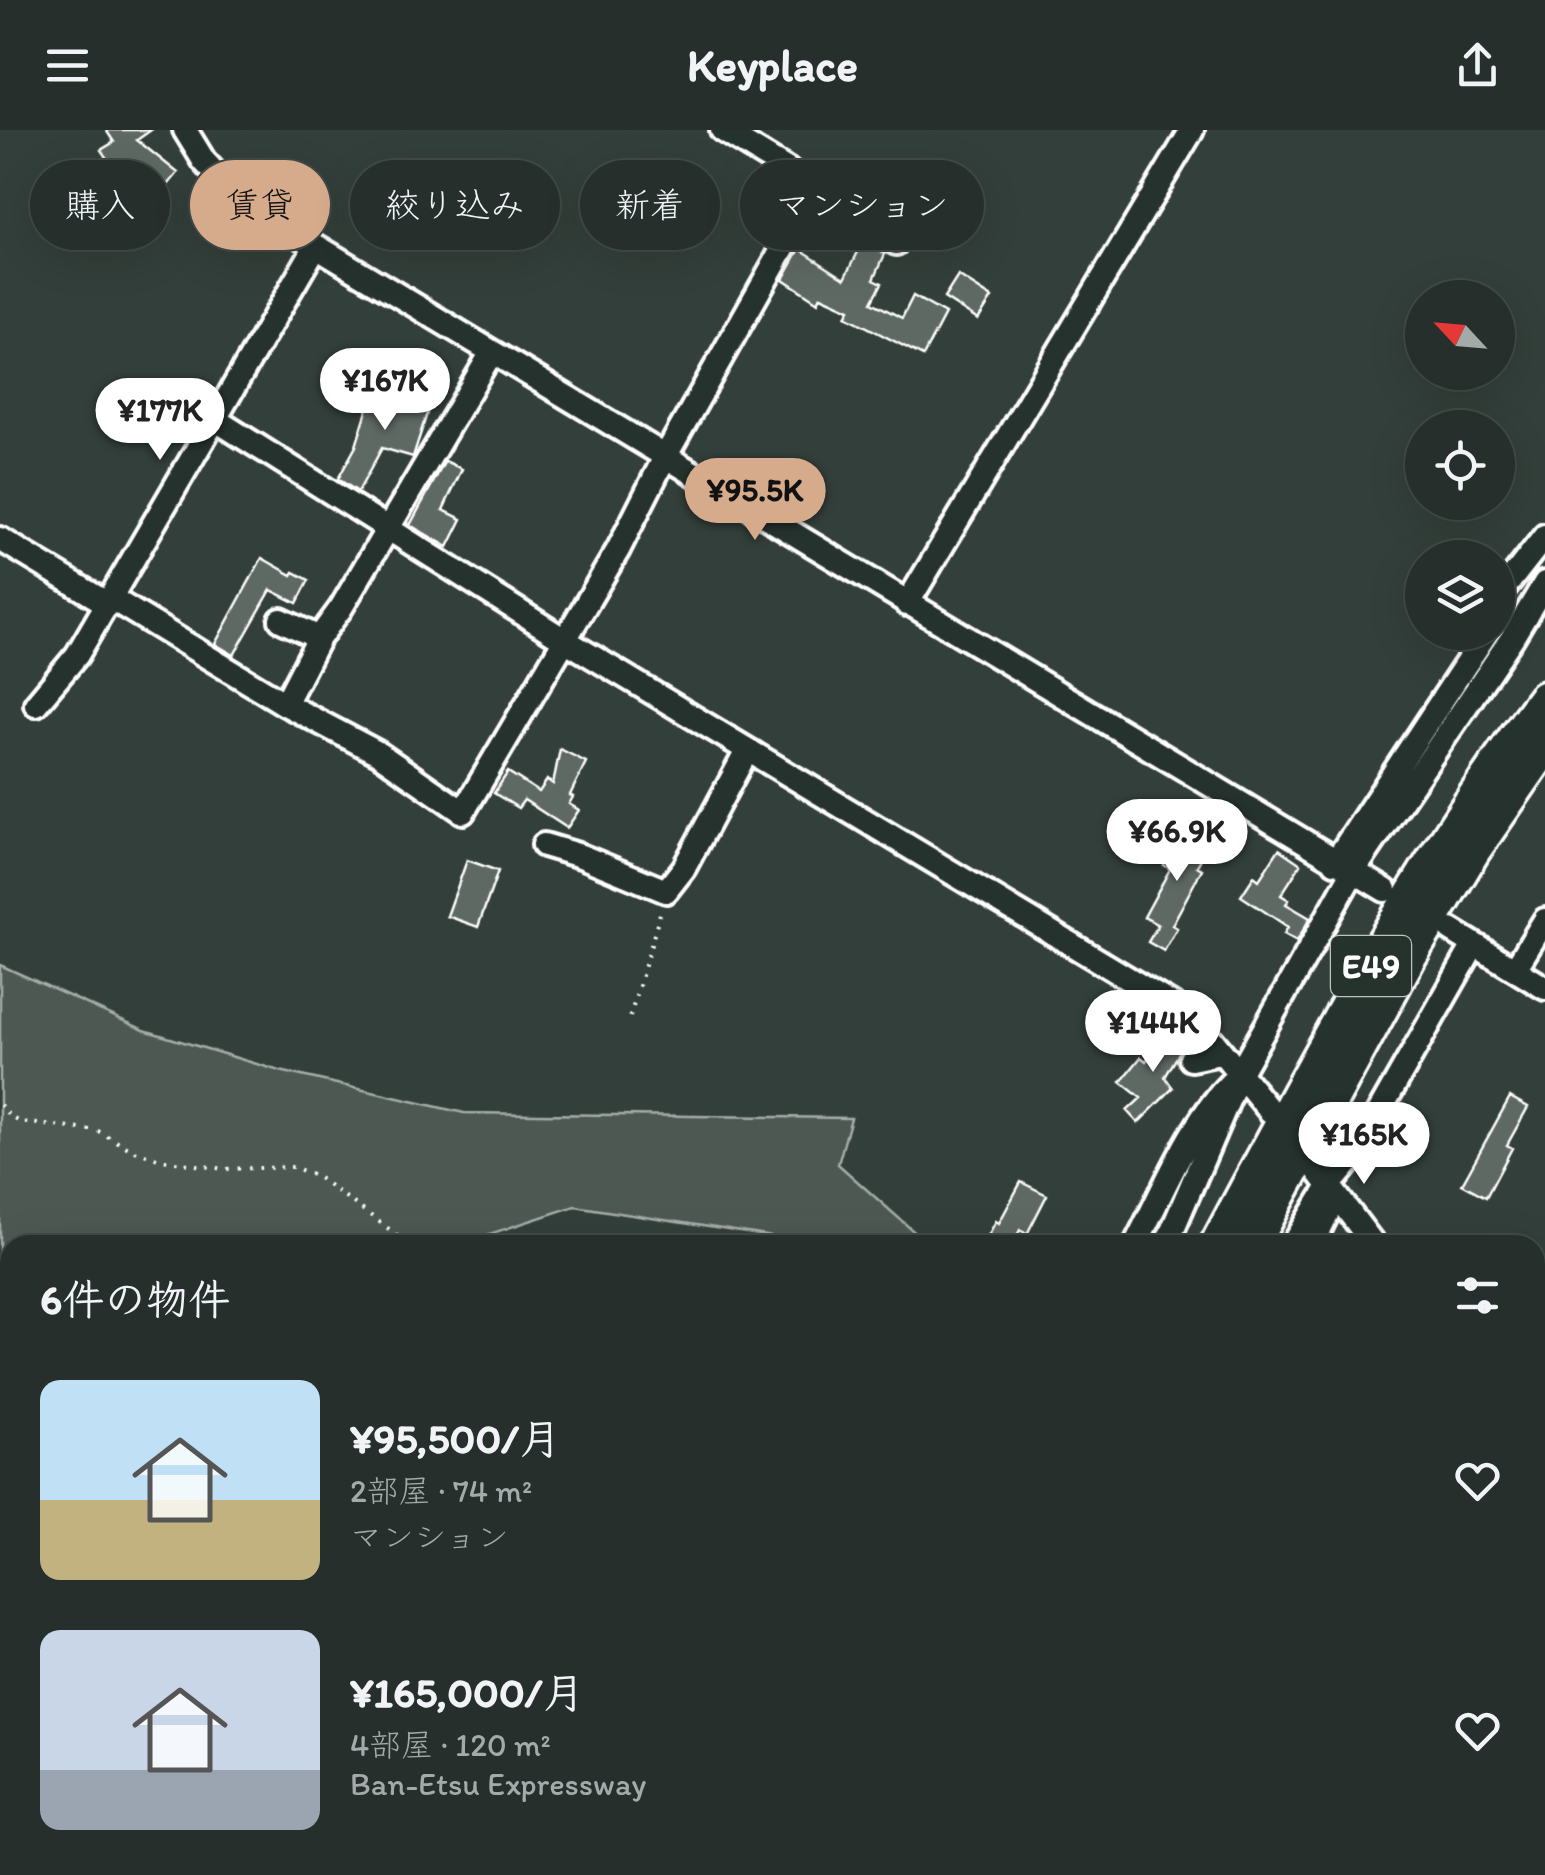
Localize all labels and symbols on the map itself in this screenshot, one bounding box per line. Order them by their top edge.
north arrow [1405,280,1515,390]
pin: ¥167K [315,348,455,433]
pin: ¥177K [90,378,230,463]
pin: ¥95.5K [674,458,836,543]
pin: ¥66.9K [1096,799,1258,884]
road number: E49 [1331,936,1411,996]
pin: ¥144K [1083,990,1223,1075]
pin: ¥165K [1294,1102,1434,1187]

